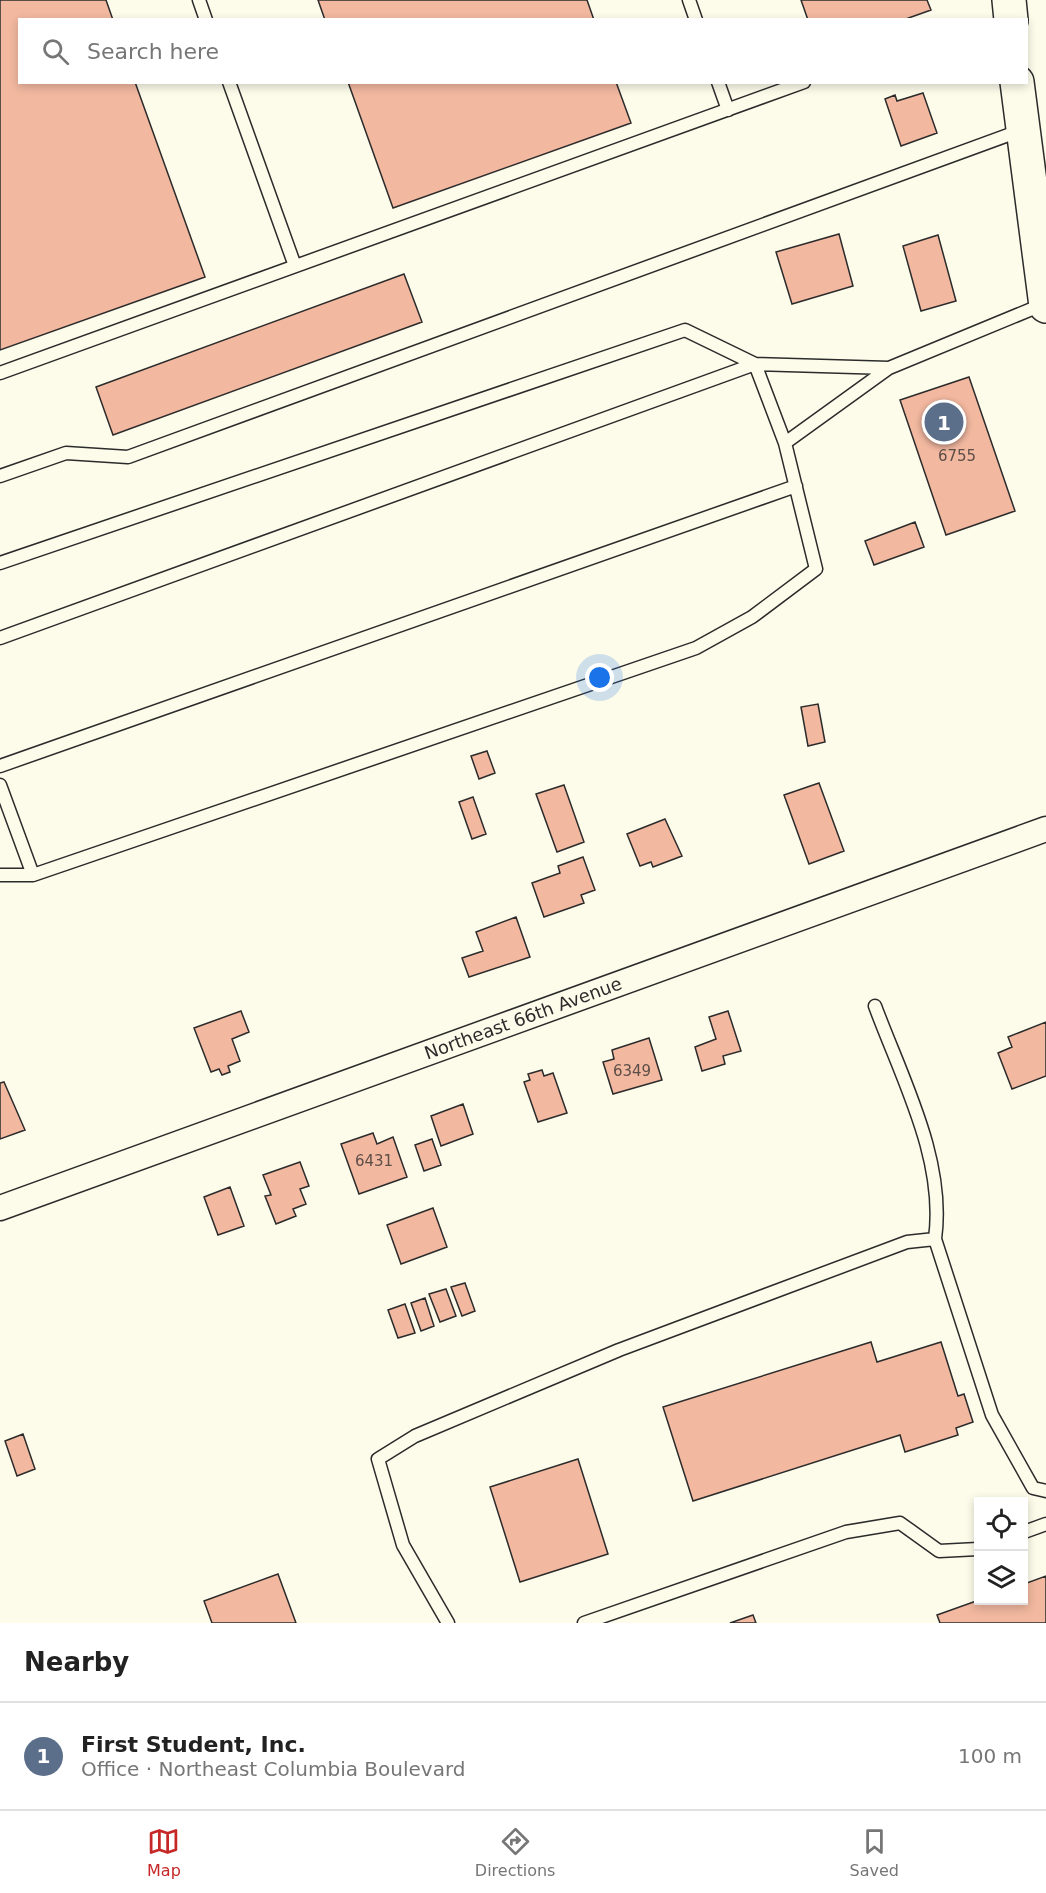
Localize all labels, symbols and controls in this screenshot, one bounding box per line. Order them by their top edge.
search box [18,18,1028,84]
icon: search [39,35,72,68]
text: Search here [87,39,219,64]
pin: 1 [924,400,964,444]
house number: 6755 [938,447,976,465]
your location [585,663,614,692]
street label: Northeast 66th Avenue [421,972,625,1064]
house number: 6349 [613,1062,651,1080]
house number: 6431 [355,1152,393,1170]
map controls [974,1497,1028,1605]
button: locate [974,1497,1028,1551]
button: layers [974,1551,1028,1605]
text: Nearby [24,1647,129,1677]
text: First Student, Inc. [81,1732,306,1757]
text: 1 [37,1744,50,1768]
text: 100 m [958,1744,1022,1768]
text: Office · Northeast Columbia Boulevard [81,1757,466,1781]
tab: Map [147,1825,181,1880]
tab: Directions [475,1825,555,1880]
tab: Saved [850,1825,899,1880]

